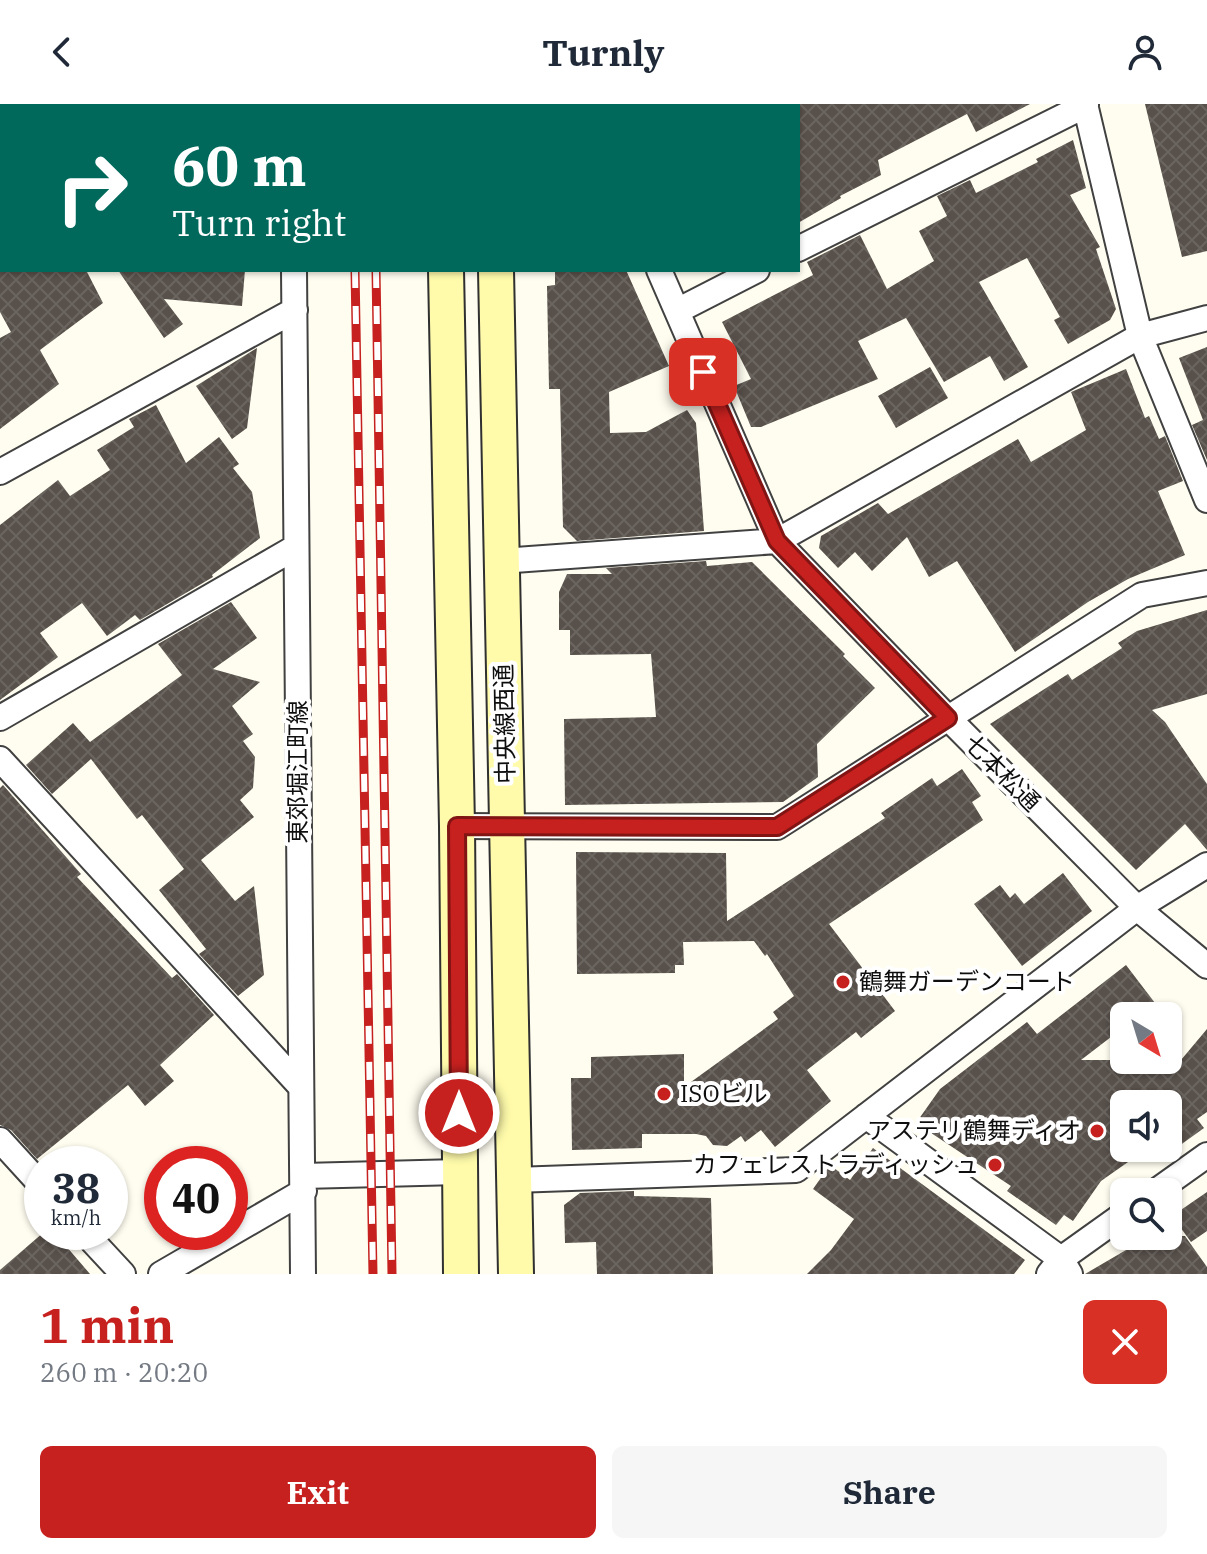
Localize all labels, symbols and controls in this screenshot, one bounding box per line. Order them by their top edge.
text: Turnly [542,29,665,76]
icon: back [40,30,84,74]
icon: person [1123,30,1167,74]
text: 60 m [172,129,307,201]
icon: right [40,136,144,240]
text: Turn right [172,199,346,246]
pin [669,338,737,406]
icon: arrive [681,350,725,394]
street label: 中央線西通 [487,664,521,784]
street label: 東郊堀江町線 [281,700,313,844]
street label: 七本松通 [957,727,1048,818]
place label: 鶴舞ガーデンコート [859,965,1075,997]
marker: 鶴舞ガーデンコート [834,973,852,991]
north arrow [1110,1002,1182,1074]
map controls [1110,1002,1182,1250]
position arrow [417,1071,501,1155]
place label: ISOビル [680,1077,768,1109]
marker: ISOビル [655,1085,673,1103]
button: sound [1110,1090,1182,1162]
place label: アステリ鶴舞ディオ [867,1114,1081,1146]
marker: アステリ鶴舞ディオ [1088,1122,1106,1140]
speed limit sign: 40 [144,1146,248,1250]
place label: カフェレストラディッシュ [693,1148,979,1180]
marker: カフェレストラディッシュ [986,1156,1004,1174]
text: 38 [52,1162,100,1214]
button: search [1110,1178,1182,1250]
text: km/h [51,1204,101,1231]
text: 1 min [40,1294,174,1356]
button: close [1083,1300,1167,1384]
text: 260 m · 20:20 [40,1355,208,1389]
button: Exit [40,1446,596,1538]
button: Share [612,1446,1167,1538]

